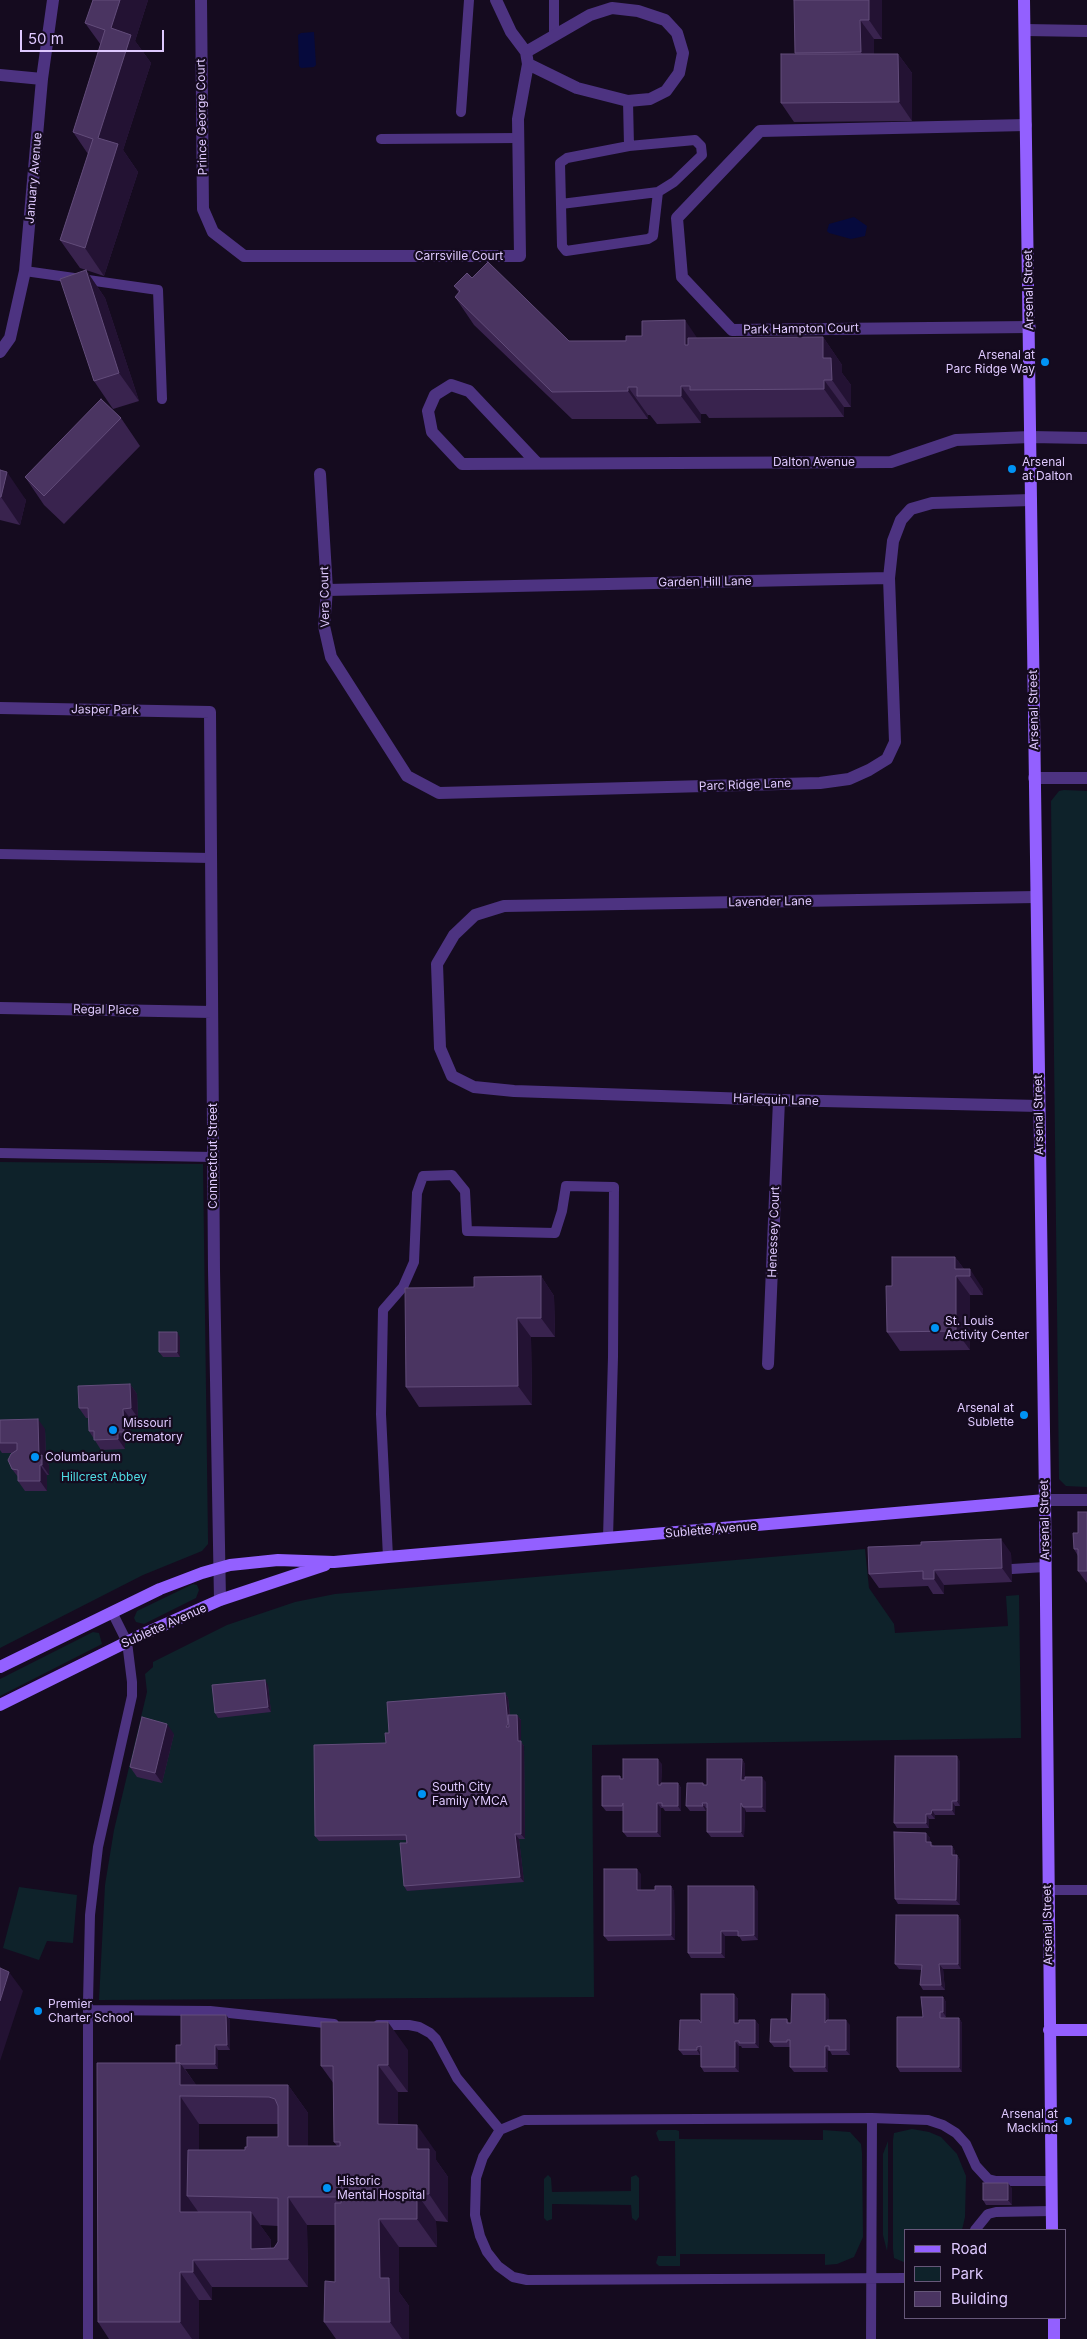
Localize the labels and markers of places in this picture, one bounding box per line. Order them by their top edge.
place label: Arsenal at Parc Ridge Way [946,348,1035,376]
marker: Arsenal at Parc Ridge Way [1039,356,1051,368]
place label: Arsenal at Dalton [1022,455,1073,483]
marker: Arsenal at Dalton [1006,463,1018,475]
place label: St. Louis Activity Center [945,1314,1029,1342]
marker: St. Louis Activity Center [929,1322,941,1334]
place label: Arsenal at Sublette [957,1401,1014,1429]
marker: Arsenal at Sublette [1018,1409,1030,1421]
place label: Missouri Crematory [123,1416,183,1444]
marker: Missouri Crematory [107,1424,119,1436]
place label: Columbarium [45,1450,121,1464]
marker: Columbarium [29,1451,41,1463]
place label: South City Family YMCA [432,1780,508,1808]
marker: South City Family YMCA [416,1788,428,1800]
place label: Premier Charter School [48,1997,133,2025]
marker: Premier Charter School [32,2005,44,2017]
place label: Arsenal at Macklind [1001,2107,1058,2135]
marker: Arsenal at Macklind [1062,2115,1074,2127]
place label: Historic Mental Hospital [337,2174,425,2202]
marker: Historic Mental Hospital [321,2182,333,2194]

